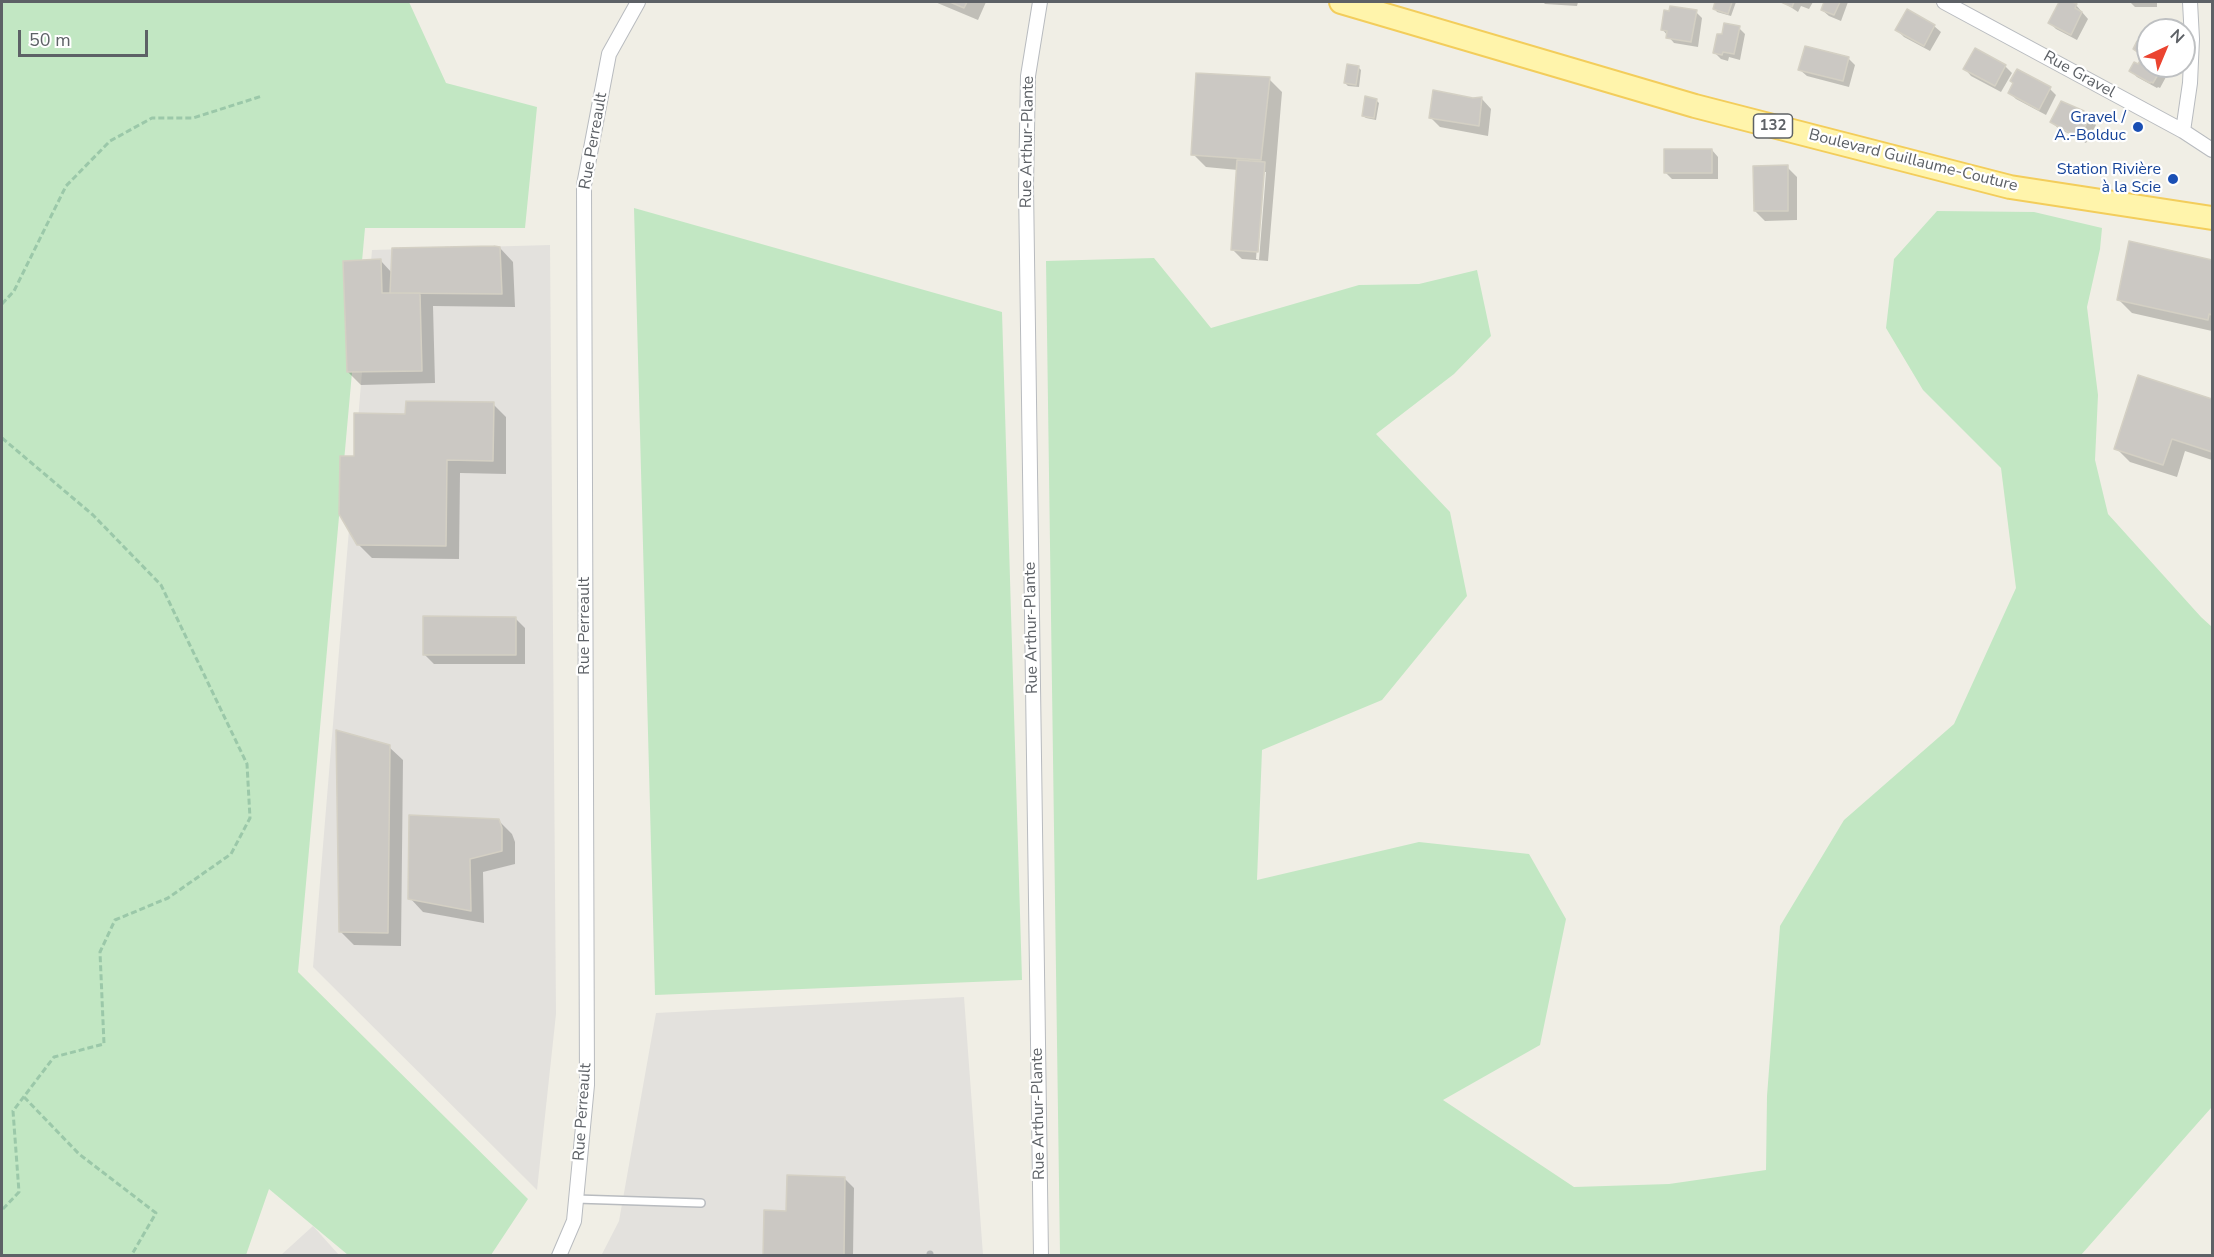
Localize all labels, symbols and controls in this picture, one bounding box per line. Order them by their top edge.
scale bar [21,18,152,56]
north arrow [2136,18,2196,78]
text: N [2165,24,2189,49]
text: 50 m [29,28,71,52]
street label: Rue Gravel [2040,47,2118,103]
street label: Rue Arthur-Plante [1017,76,1039,208]
street label: Rue Perreault [576,91,612,191]
place label: Gravel / A.-Bolduc [2054,108,2126,146]
road number: 132 [1754,114,1792,138]
marker: Gravel / A.-Bolduc [2131,120,2145,134]
street label: Boulevard Guillaume-Couture [1807,126,2019,196]
place label: Station Rivière à la Scie [2057,160,2161,198]
marker: Station Rivière à la Scie [2166,172,2180,186]
street label: Rue Arthur-Plante [1021,562,1043,694]
street label: Rue Perreault [575,577,595,675]
street label: Rue Arthur-Plante [1028,1048,1050,1180]
street label: Rue Perreault [570,1062,596,1162]

